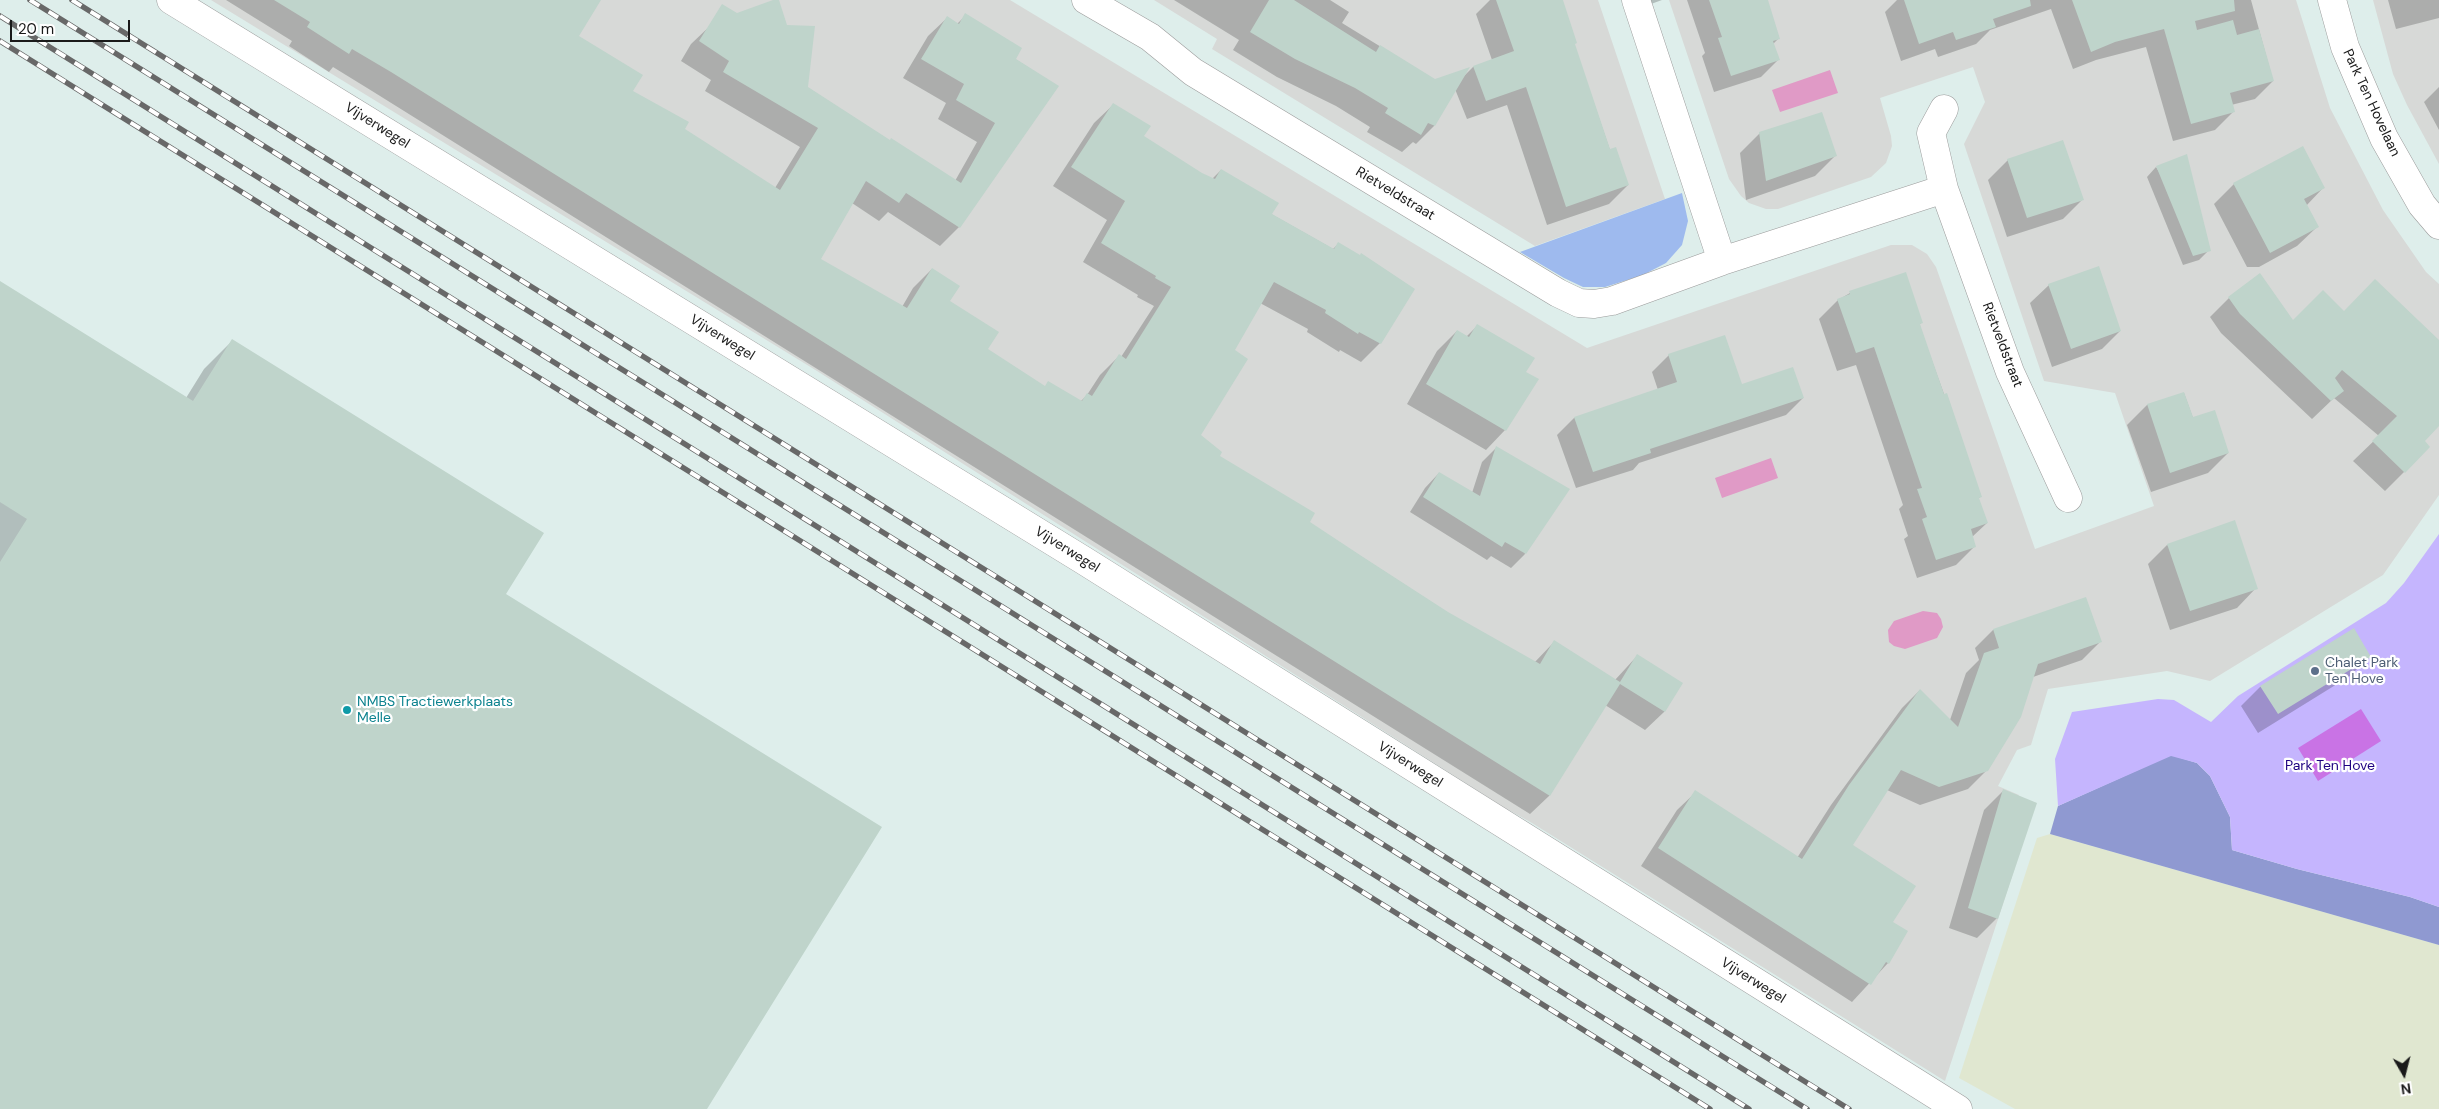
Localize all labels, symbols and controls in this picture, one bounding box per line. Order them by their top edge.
scale bar [12,10,132,42]
text: 20 m [18,19,54,39]
street label: Park Ten Hovelaan [2339,47,2403,159]
street label: Vijverwegel [342,99,412,153]
street label: Rietveldstraat [1352,164,1438,224]
street label: Rietveldstraat [1978,300,2026,390]
street label: Vijverwegel [687,311,757,365]
street label: Vijverwegel [1032,523,1102,577]
place label: Chalet Park Ten Hove [2325,655,2398,688]
marker: Chalet Park Ten Hove [2309,665,2321,677]
place label: NMBS Tractiewerkplaats Melle [357,694,513,726]
marker: NMBS Tractiewerkplaats Melle [341,704,353,716]
street label: Vijverwegel [1375,738,1445,792]
park label: Park Ten Hove [2285,758,2375,774]
street label: Vijverwegel [1718,954,1788,1008]
north arrow [2379,1049,2429,1099]
text: N [2400,1079,2412,1098]

